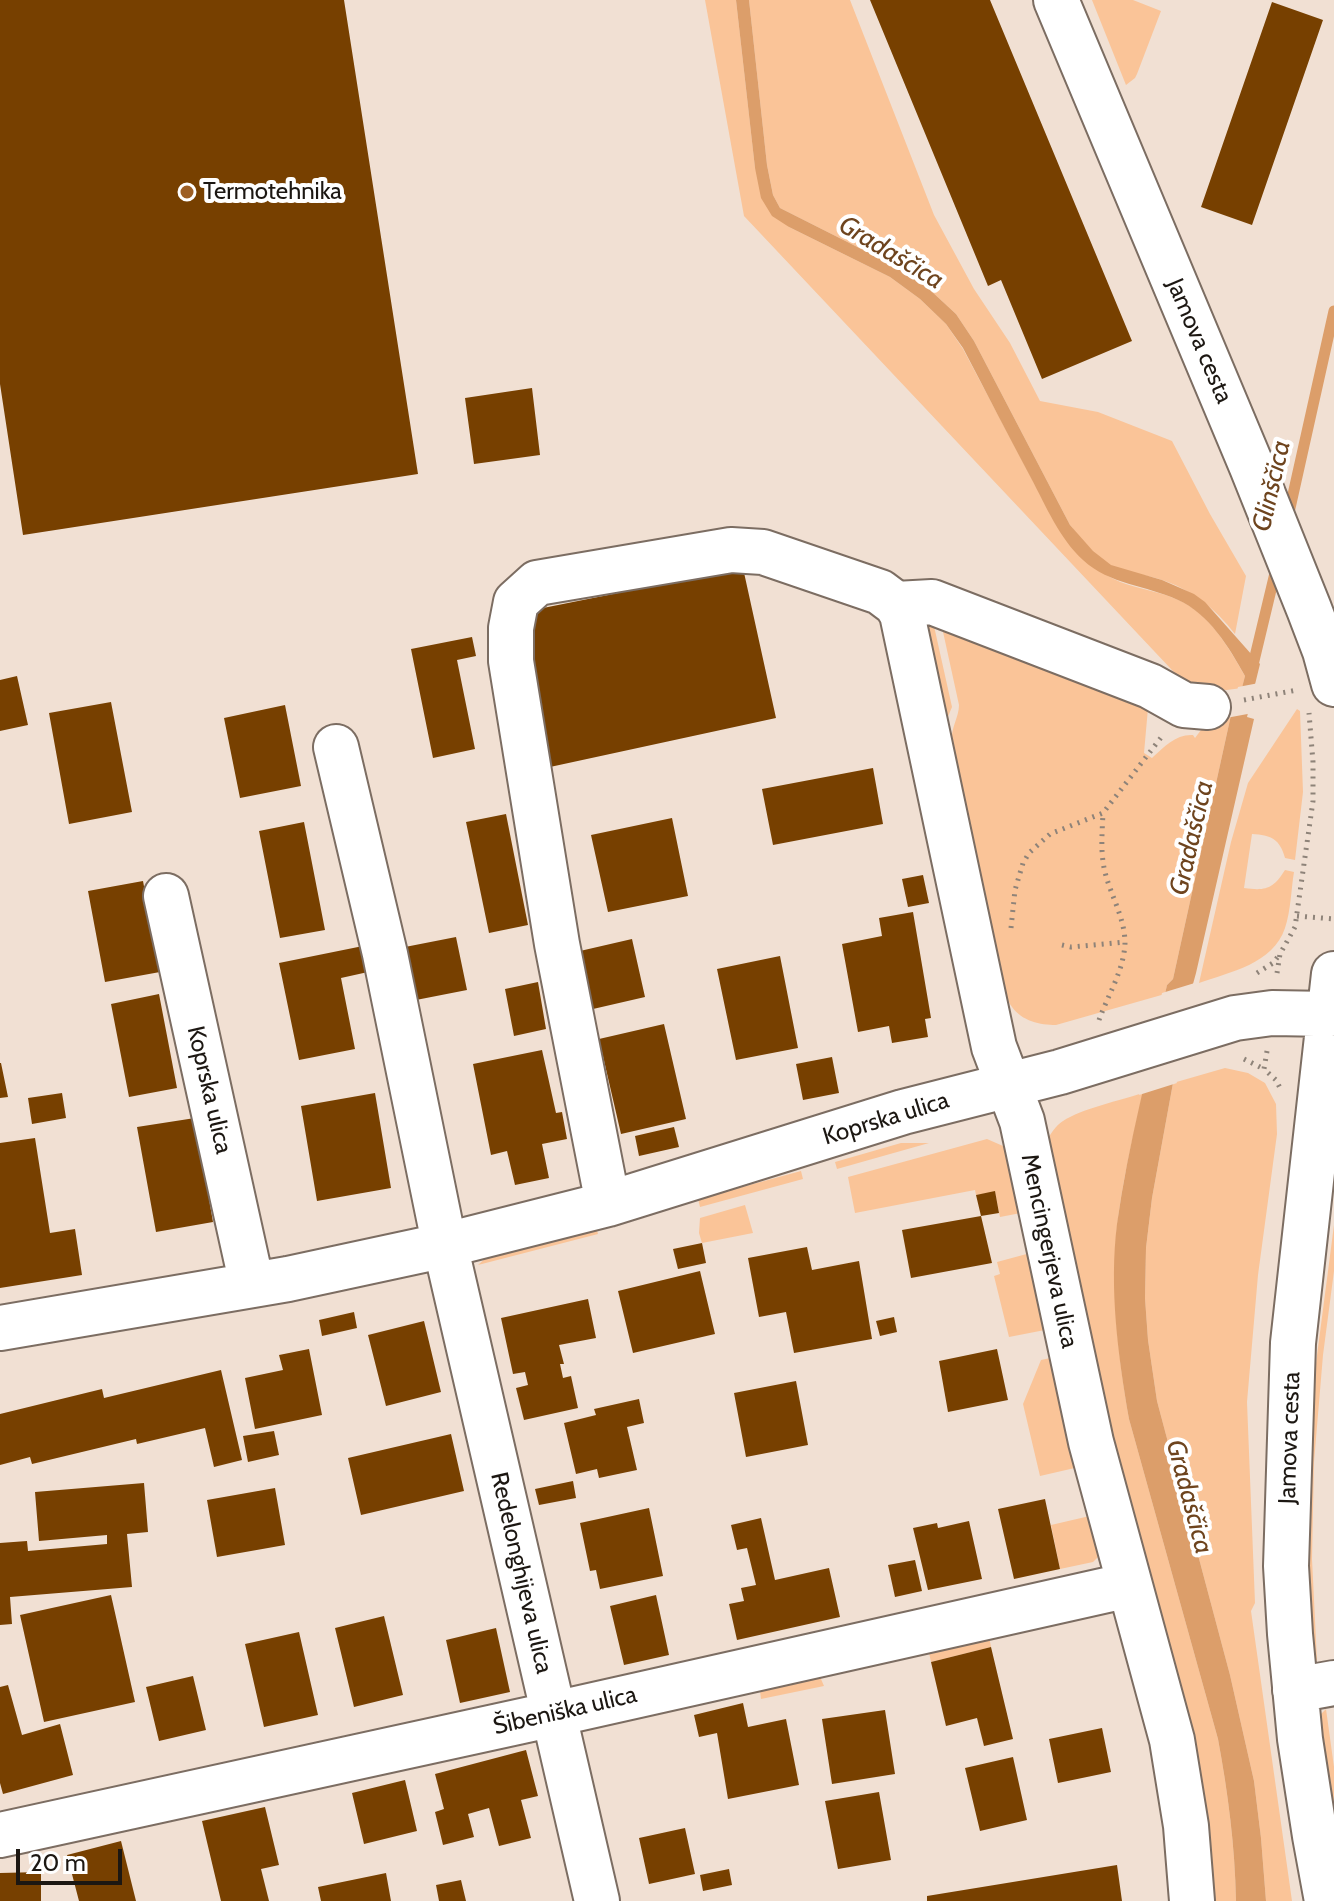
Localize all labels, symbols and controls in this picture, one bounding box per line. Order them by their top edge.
place label: Termotehnika [203,178,342,206]
marker: Termotehnika [178,183,196,201]
water label: Gradaščica [833,210,949,296]
street label: Jamova cesta [1160,274,1238,408]
water label: Glinščica [1246,437,1298,535]
water label: Gradaščica [1164,778,1220,898]
street label: Koprska ulica [180,1023,238,1157]
street label: Koprska ulica [820,1086,952,1152]
street label: Mencingerjeva ulica [1014,1151,1084,1351]
street label: Jamova cesta [1273,1371,1307,1505]
water label: Gradaščica [1159,1437,1219,1557]
street label: Redelonghijeva ulica [484,1470,558,1676]
street label: Šibeniška ulica [490,1681,640,1741]
scale bar [20,1833,126,1883]
text: 20 m [30,1848,86,1877]

